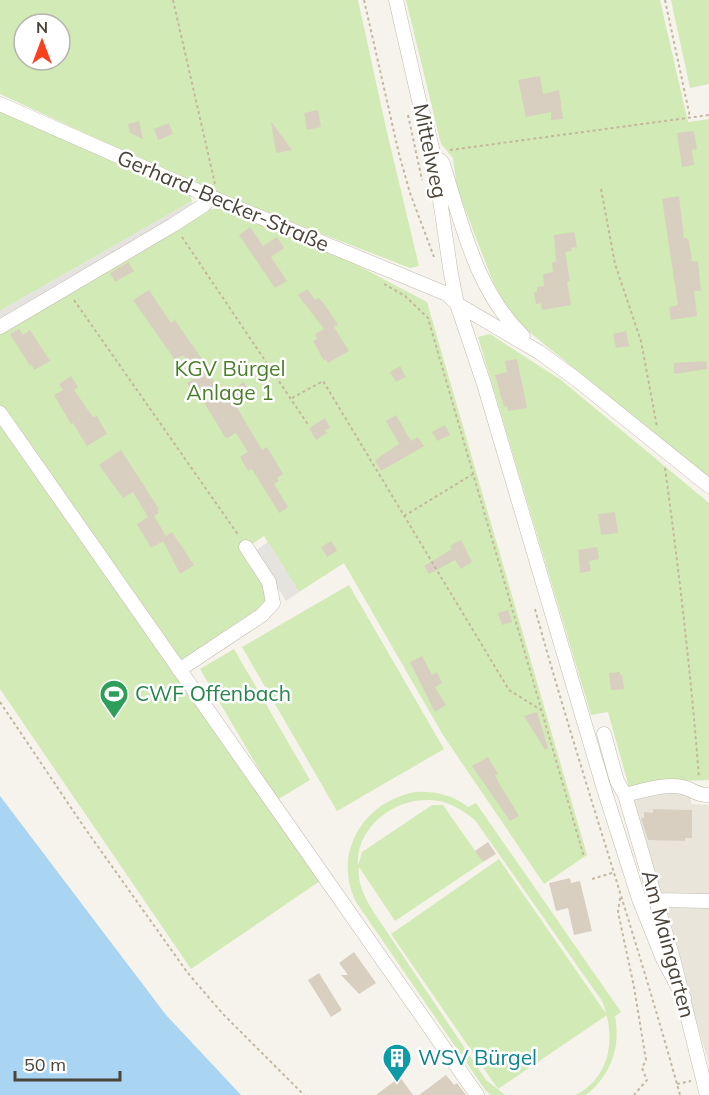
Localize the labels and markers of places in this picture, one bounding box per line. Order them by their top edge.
sports icon: CWF Offenbach [98,678,130,720]
place label: CWF Offenbach [135,680,291,706]
building icon: WSV Bürgel [381,1042,413,1084]
place label: WSV Bürgel [418,1044,537,1070]

